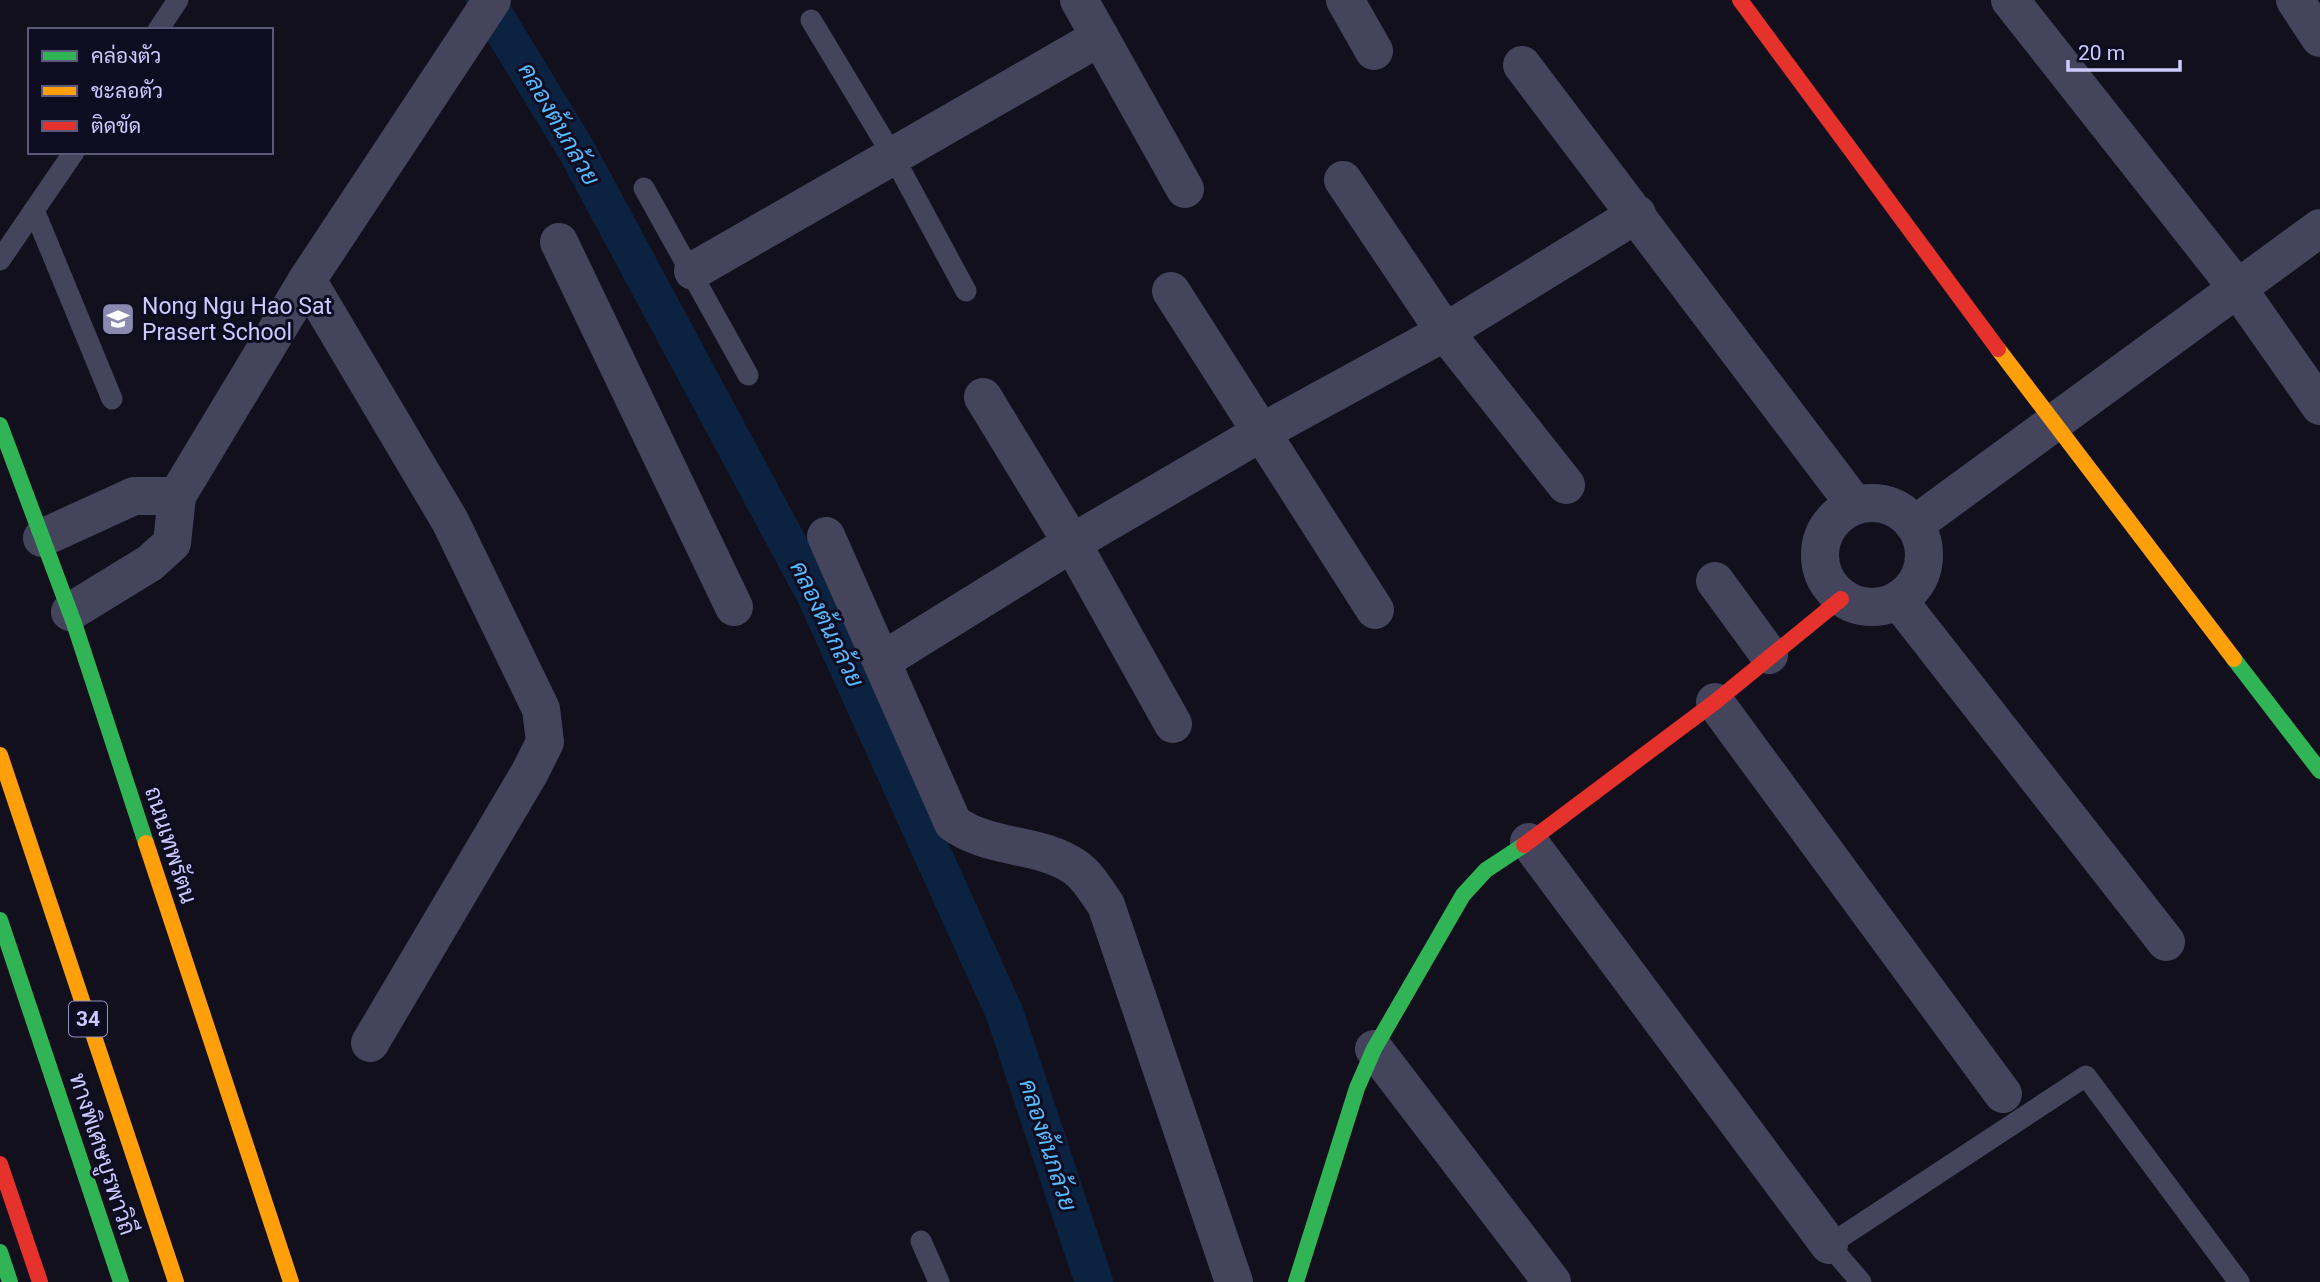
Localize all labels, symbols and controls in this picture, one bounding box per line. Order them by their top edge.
legend [28,28,273,154]
scale bar [2068,28,2180,72]
text: 20 m [2078,41,2125,65]
text: คล่องตัว [91,44,161,68]
water label: คลองต้นกล้วย [513,58,606,191]
text: ชะลอตัว [91,79,163,103]
text: ติดขัด [91,114,141,138]
place label: Nong Ngu Hao Sat Prasert School [142,293,332,346]
school or university icon: Nong Ngu Hao Sat Prasert School [99,300,137,338]
water label: คลองต้นกล้วย [784,556,870,692]
street label: ถนนเทพรัตน [139,783,203,907]
road number: 34 [69,1002,107,1036]
street label: ทางพิเศษบูรพาวิถี [61,1069,143,1239]
water label: คลองต้นกล้วย [1014,1076,1083,1215]

